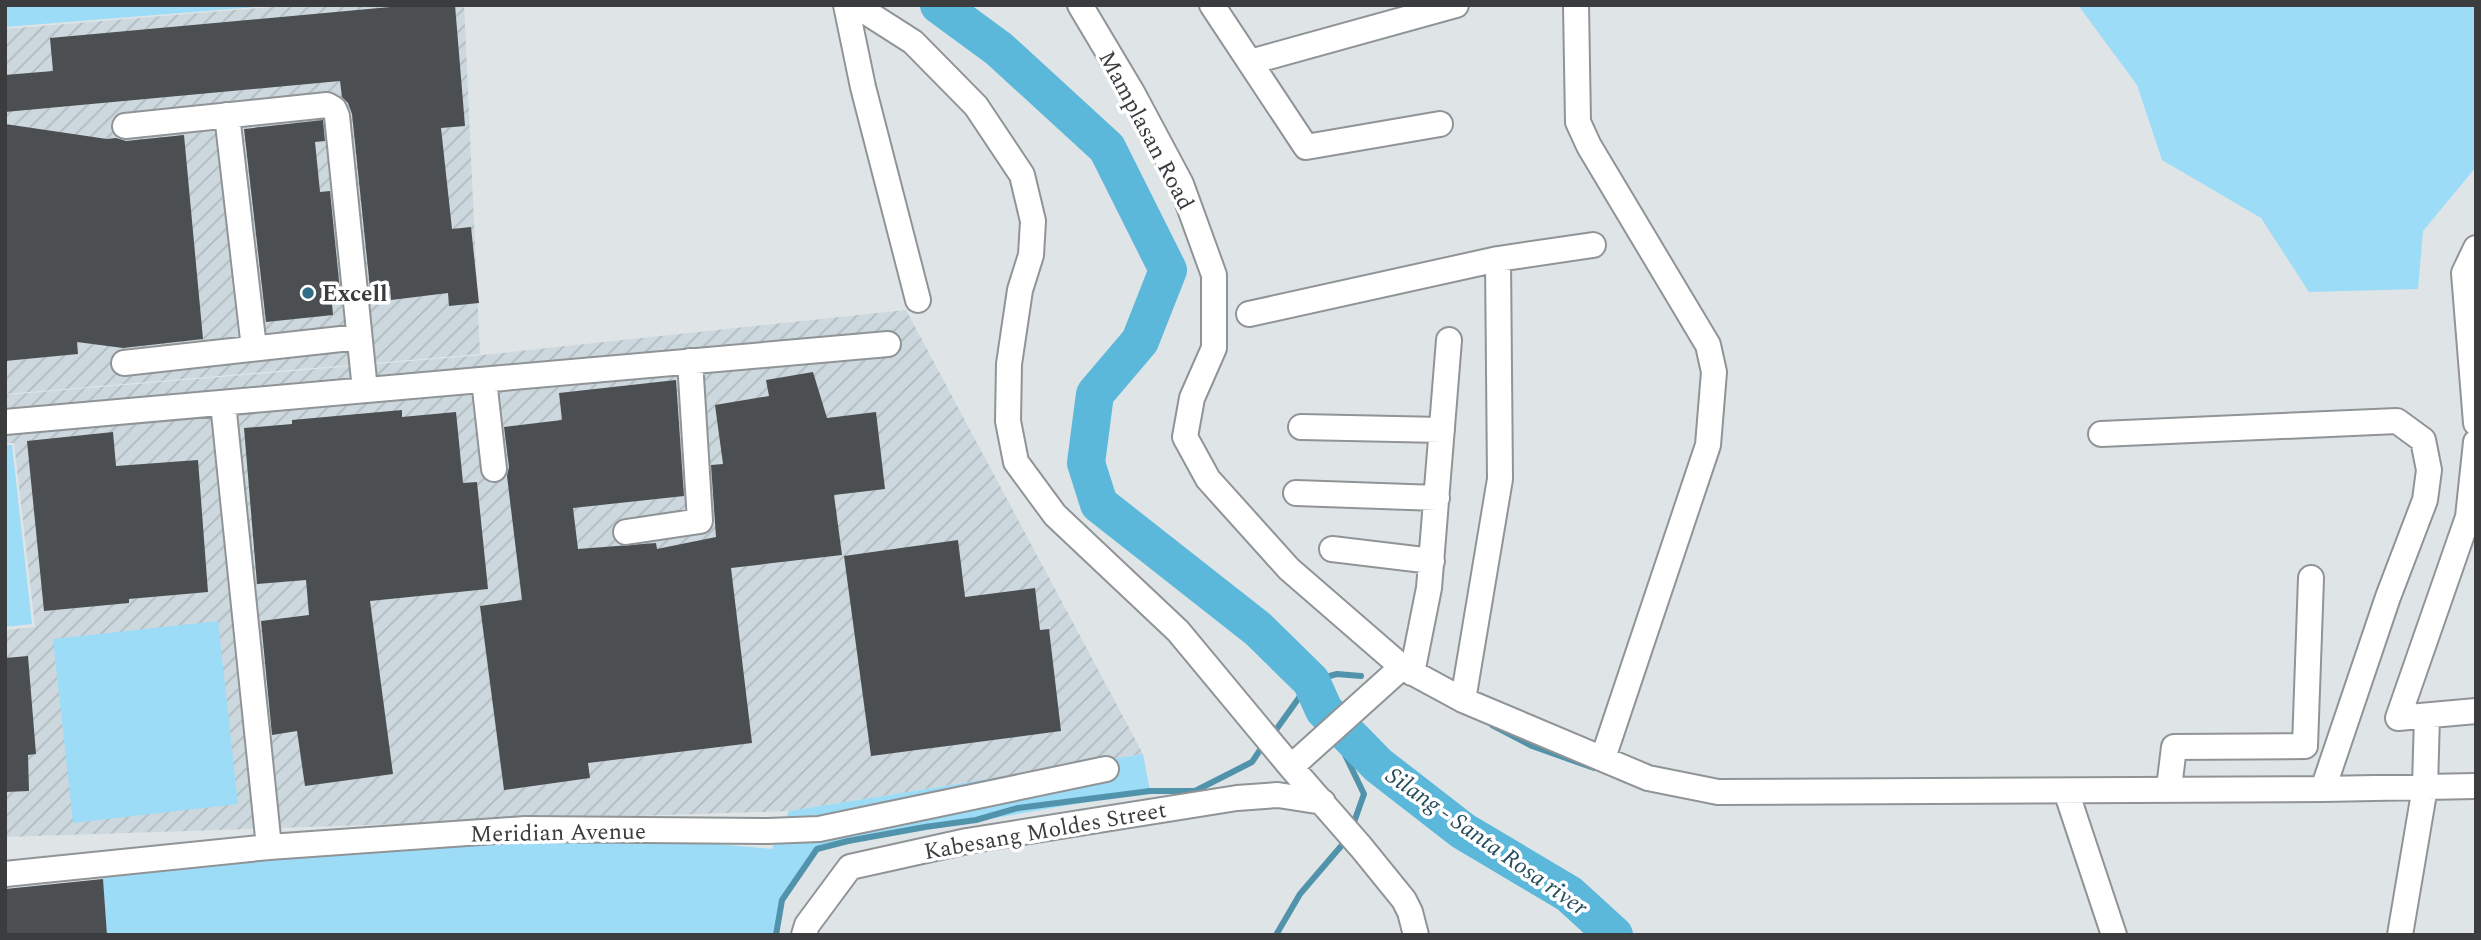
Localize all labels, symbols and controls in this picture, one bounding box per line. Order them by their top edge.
street label: Mamplasan Road [1089,45,1203,217]
place label: Excell [322,277,387,312]
marker: Excell [300,285,316,301]
water label: Silang - Santa Rosa river [1378,758,1595,926]
street label: Kabesang Moldes Street [921,793,1169,870]
street label: Meridian Avenue [470,814,646,853]

